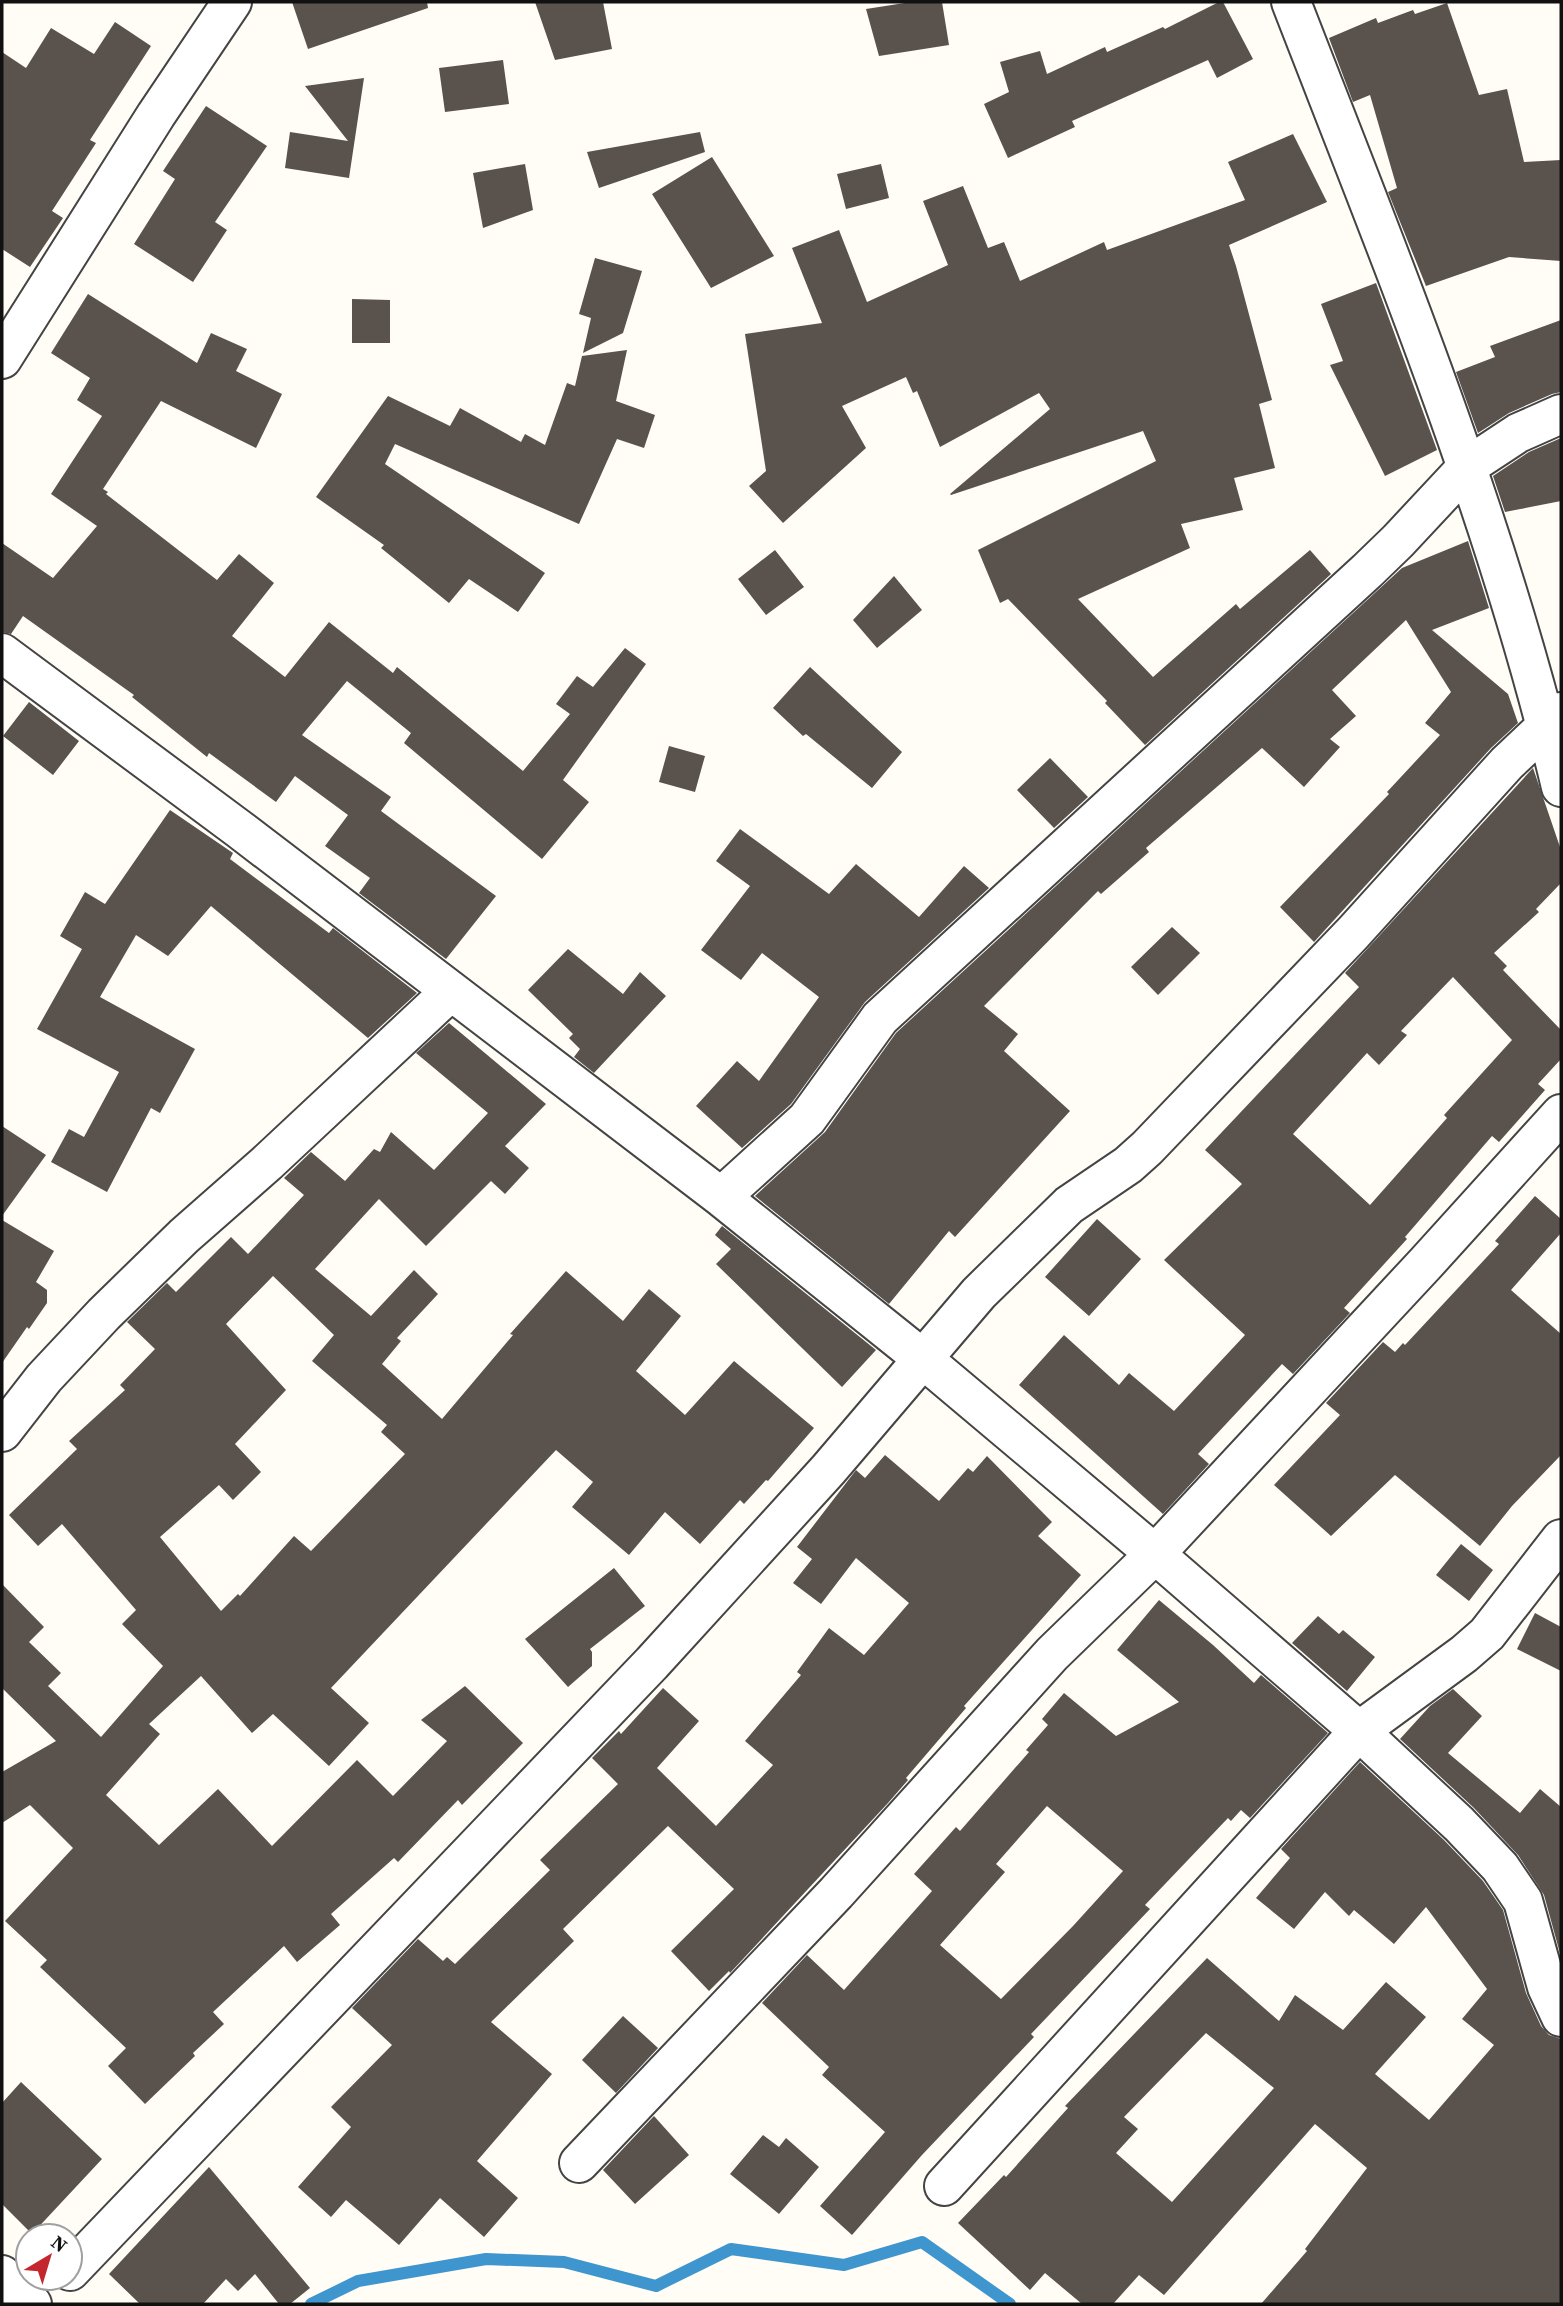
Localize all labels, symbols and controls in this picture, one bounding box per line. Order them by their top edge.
north arrow [14,2222,84,2292]
text: N [46,2229,73,2258]

